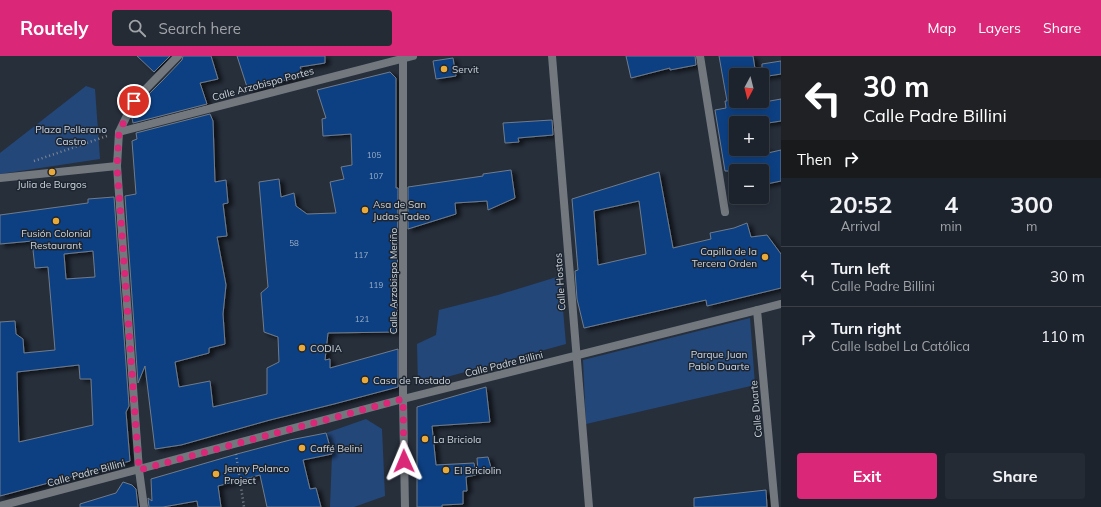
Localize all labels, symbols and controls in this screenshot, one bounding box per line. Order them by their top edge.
search box [112,10,392,46]
text: Routely [20,16,88,40]
icon: search [126,17,148,39]
text: Search here [158,19,241,38]
text: Map [927,19,956,37]
text: Layers [978,19,1021,37]
text: Share [1043,19,1081,37]
place label: Servit [452,63,479,76]
street label: Calle Arzobispo Portes [211,64,315,104]
marker: Servit [439,64,449,74]
north arrow [729,68,769,108]
map controls [729,68,769,204]
text: 30 m [863,69,929,104]
icon: left [797,72,849,124]
pin [117,84,151,118]
icon: arrive [123,90,145,112]
text: Calle Padre Billini [863,104,1007,127]
button: + [729,116,769,156]
park label: Plaza Pellerano Castro [35,123,107,148]
icon: right [840,148,862,170]
house number: 105 [367,150,381,160]
text: Then [797,150,832,169]
button: − [729,164,769,204]
marker: Julia de Burgos [47,167,57,177]
house number: 107 [369,171,383,181]
place label: Julia de Burgos [17,178,87,191]
text: 20:52 [829,189,892,219]
text: 4 [944,189,958,219]
text: 300 [1010,189,1053,219]
place label: Asa de San Judas Tadeo [373,198,430,223]
marker: Asa de San Judas Tadeo [360,205,370,215]
marker: Fusión Colonial Restaurant [51,216,61,226]
text: Arrival [841,218,880,234]
text: min [940,218,962,234]
text: m [1026,218,1037,234]
place label: Fusión Colonial Restaurant [21,227,91,252]
street label: Calle Arzobispo Meriño [387,227,400,334]
house number: 58 [289,238,299,248]
place label: Capilla de la Tercera Orden [692,245,757,270]
house number: 117 [354,250,368,260]
marker: Capilla de la Tercera Orden [760,252,770,262]
street label: Calle Hostos [551,253,569,311]
text: Turn left [831,259,890,278]
icon: left [797,266,819,288]
text: 30 m [1050,267,1085,286]
text: Calle Padre Billini [831,278,935,294]
house number: 119 [369,280,383,290]
house number: 121 [355,314,369,324]
text: Turn right [831,319,901,338]
icon: right [797,326,819,348]
text: 110 m [1041,327,1085,346]
text: Calle Isabel La Católica [831,338,970,354]
place label: CODIA [310,342,342,355]
marker: CODIA [297,343,307,353]
street label: Calle Padre Billini [464,348,544,380]
park label: Parque Juan Pablo Duarte [689,348,750,373]
place label: Casa de Tostado [373,374,451,387]
marker: Casa de Tostado [360,375,370,385]
street label: Calle Duarte [747,380,765,438]
place label: La Briciola [433,433,481,446]
marker: La Briciola [420,434,430,444]
position arrow [383,440,425,482]
place label: Caffé Belini [310,442,362,455]
marker: Caffé Belini [297,443,307,453]
button: Exit [797,453,937,499]
button: Share [945,453,1085,499]
street label: Calle Padre Billini [46,456,126,490]
place label: Jenny Polanco Project [224,462,289,487]
place label: El Briciolin [454,464,501,477]
marker: El Briciolin [441,465,451,475]
marker: Jenny Polanco Project [211,469,221,479]

